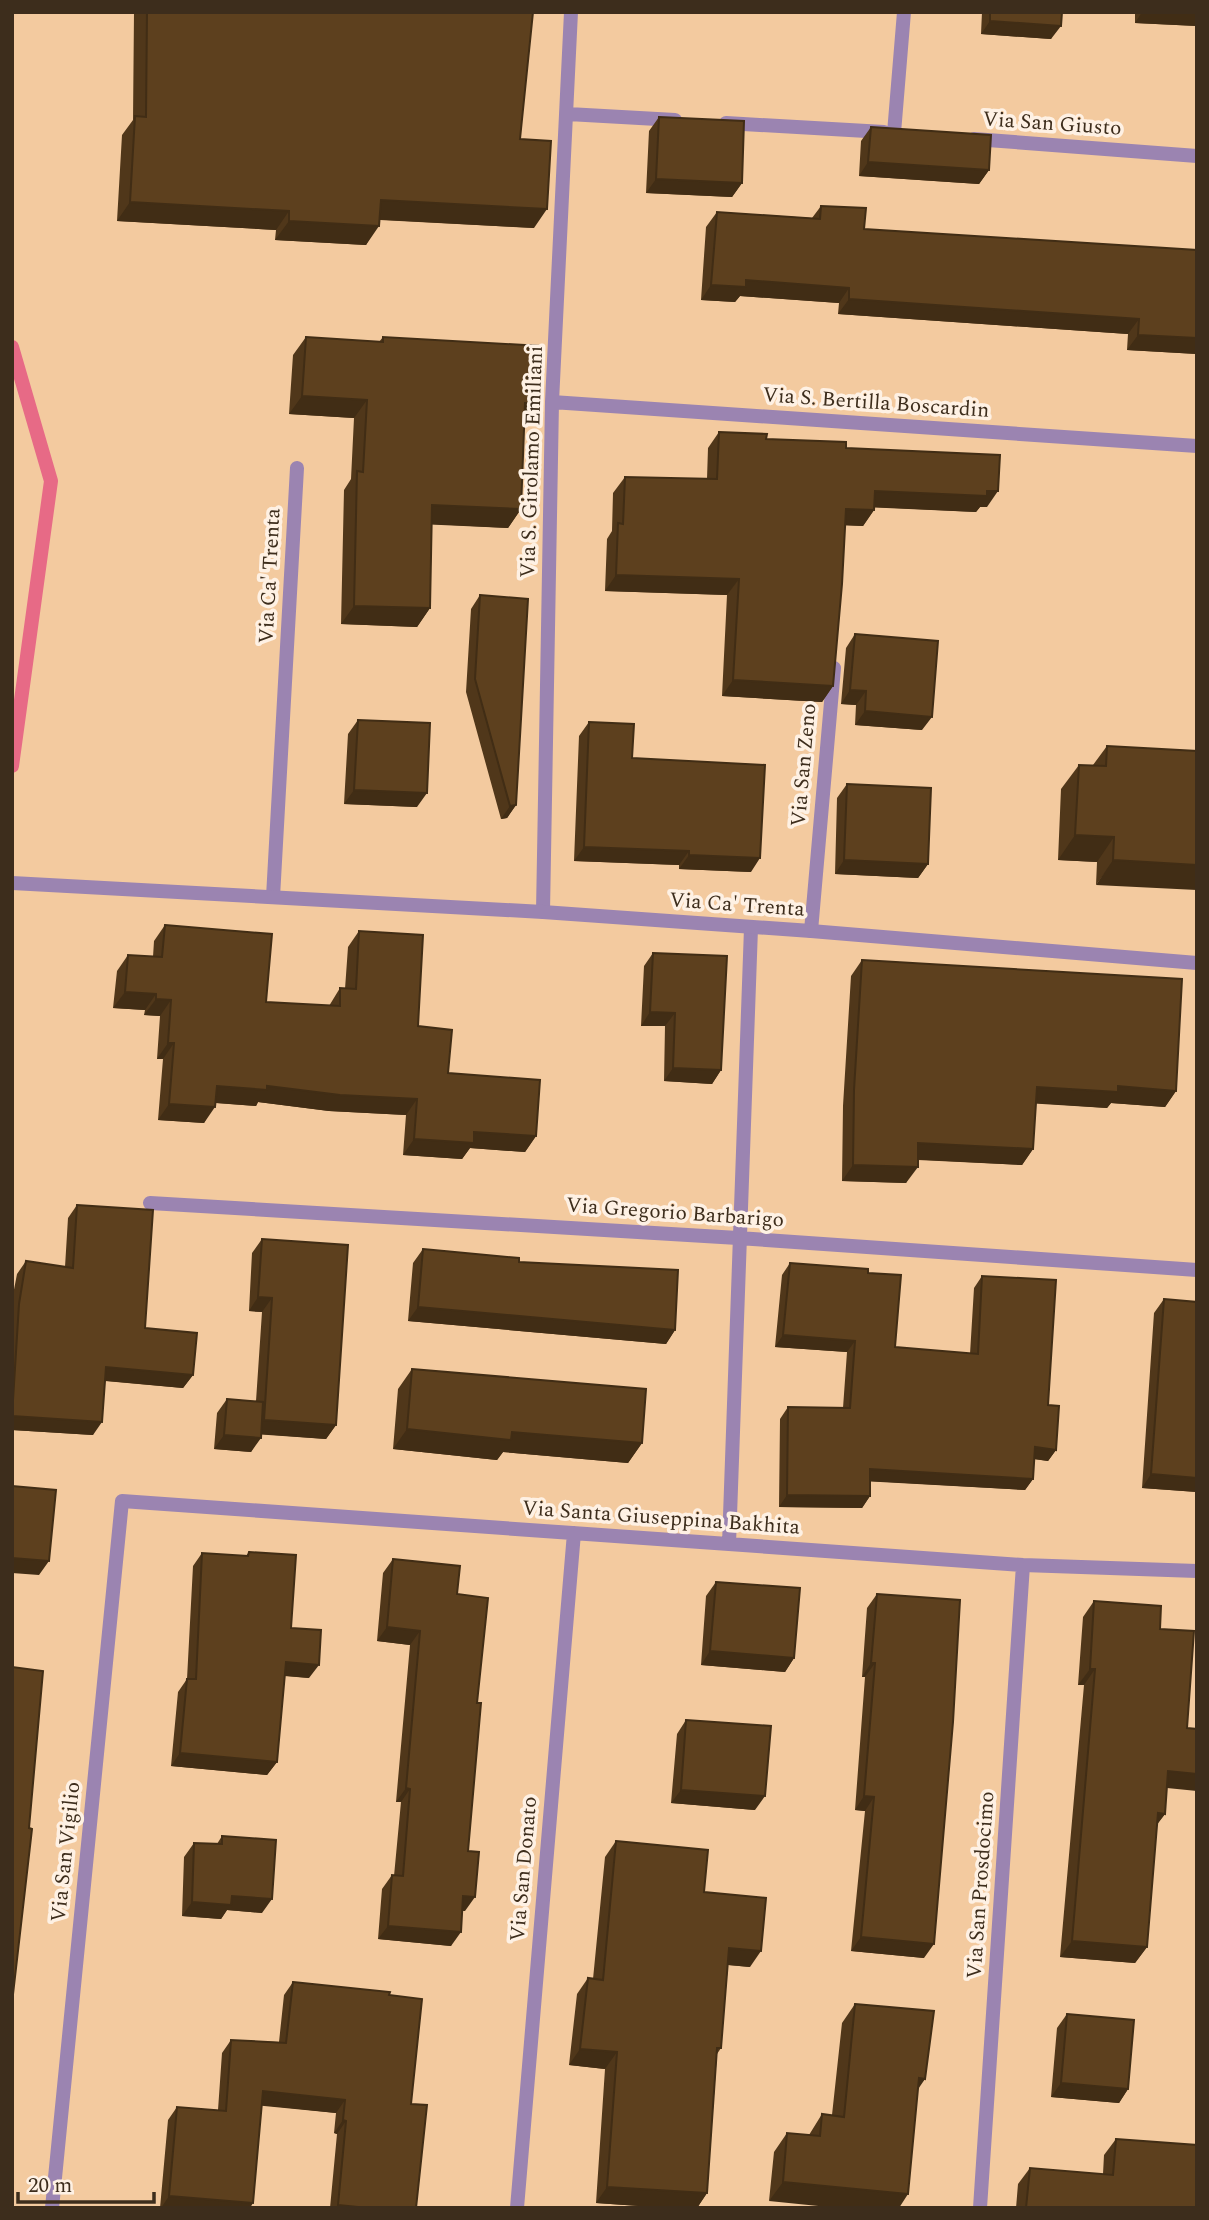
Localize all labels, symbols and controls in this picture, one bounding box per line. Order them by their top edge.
street label: Via San Giusto [982,103,1122,145]
street label: Via S. Girolamo Emiliani [512,345,552,579]
street label: Via S. Bertilla Boscardin [762,379,990,427]
street label: Via Ca' Trenta [250,507,290,645]
street label: Via San Zeno [783,702,825,828]
street label: Via Ca' Trenta [668,884,806,926]
street label: Via Gregorio Barbarigo [565,1189,785,1237]
street label: Via Santa Giuseppina Bakhita [521,1492,802,1544]
street label: Via San Vigilio [43,1780,89,1924]
street label: Via San Prosdocimo [958,1790,1004,1980]
street label: Via San Donato [502,1795,546,1943]
scale bar [18,2160,154,2204]
text: 20 m [28,2170,72,2202]

